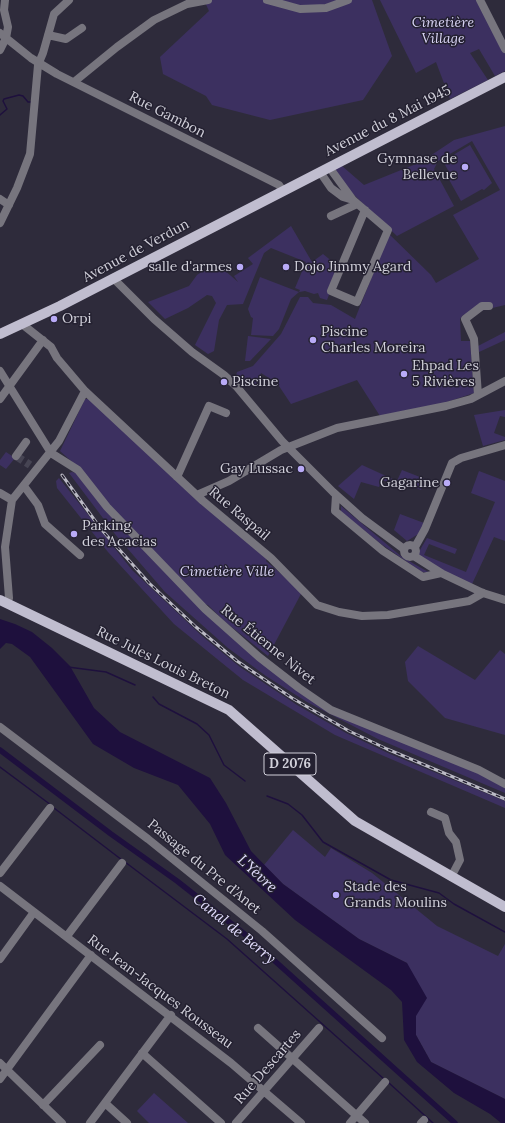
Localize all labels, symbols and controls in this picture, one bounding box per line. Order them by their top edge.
park label: Cimetière Village [412,15,474,48]
street label: Avenue du 8 Mai 1945 [322,82,454,160]
street label: Rue Gambon [126,89,208,141]
place label: Gymnase de Bellevue [377,151,457,184]
marker: Gymnase de Bellevue [460,162,470,172]
street label: Avenue de Verdun [80,216,192,286]
place label: salle d'armes [148,259,232,275]
place label: Dojo Jimmy Agard [294,259,411,275]
marker: salle d'armes [235,262,245,272]
marker: Dojo Jimmy Agard [281,262,291,272]
place label: Orpi [62,311,91,327]
marker: Orpi [49,314,59,324]
place label: Piscine Charles Moreira [321,324,426,356]
marker: Piscine Charles Moreira [308,335,318,345]
place label: Ehpad Les 5 Rivières [412,358,479,390]
marker: Ehpad Les 5 Rivières [399,369,409,379]
place label: Piscine [232,374,278,390]
marker: Piscine [219,377,229,387]
place label: Gay Lussac [220,461,293,477]
marker: Gay Lussac [296,464,306,474]
place label: Gagarine [380,475,439,491]
marker: Gagarine [442,478,452,488]
street label: Rue Raspail [205,484,273,544]
place label: Parking des Acacias [82,518,157,550]
marker: Parking des Acacias [69,529,79,539]
park label: Cimetière Ville [180,564,274,580]
street label: Rue Étienne Nivet [217,602,319,688]
street label: Rue Jules Louis Breton [94,623,232,703]
road number: D 2076 [264,753,316,775]
street label: Passage du Pre d’Anet [144,816,264,918]
water label: L'Yèvre [234,851,280,897]
place label: Stade des Grands Moulins [344,879,447,912]
water label: Canal de Berry [189,890,279,968]
marker: Stade des Grands Moulins [331,890,341,900]
street label: Rue Jean-Jacques Rousseau [84,932,236,1052]
street label: Rue Descartes [231,1026,305,1108]

